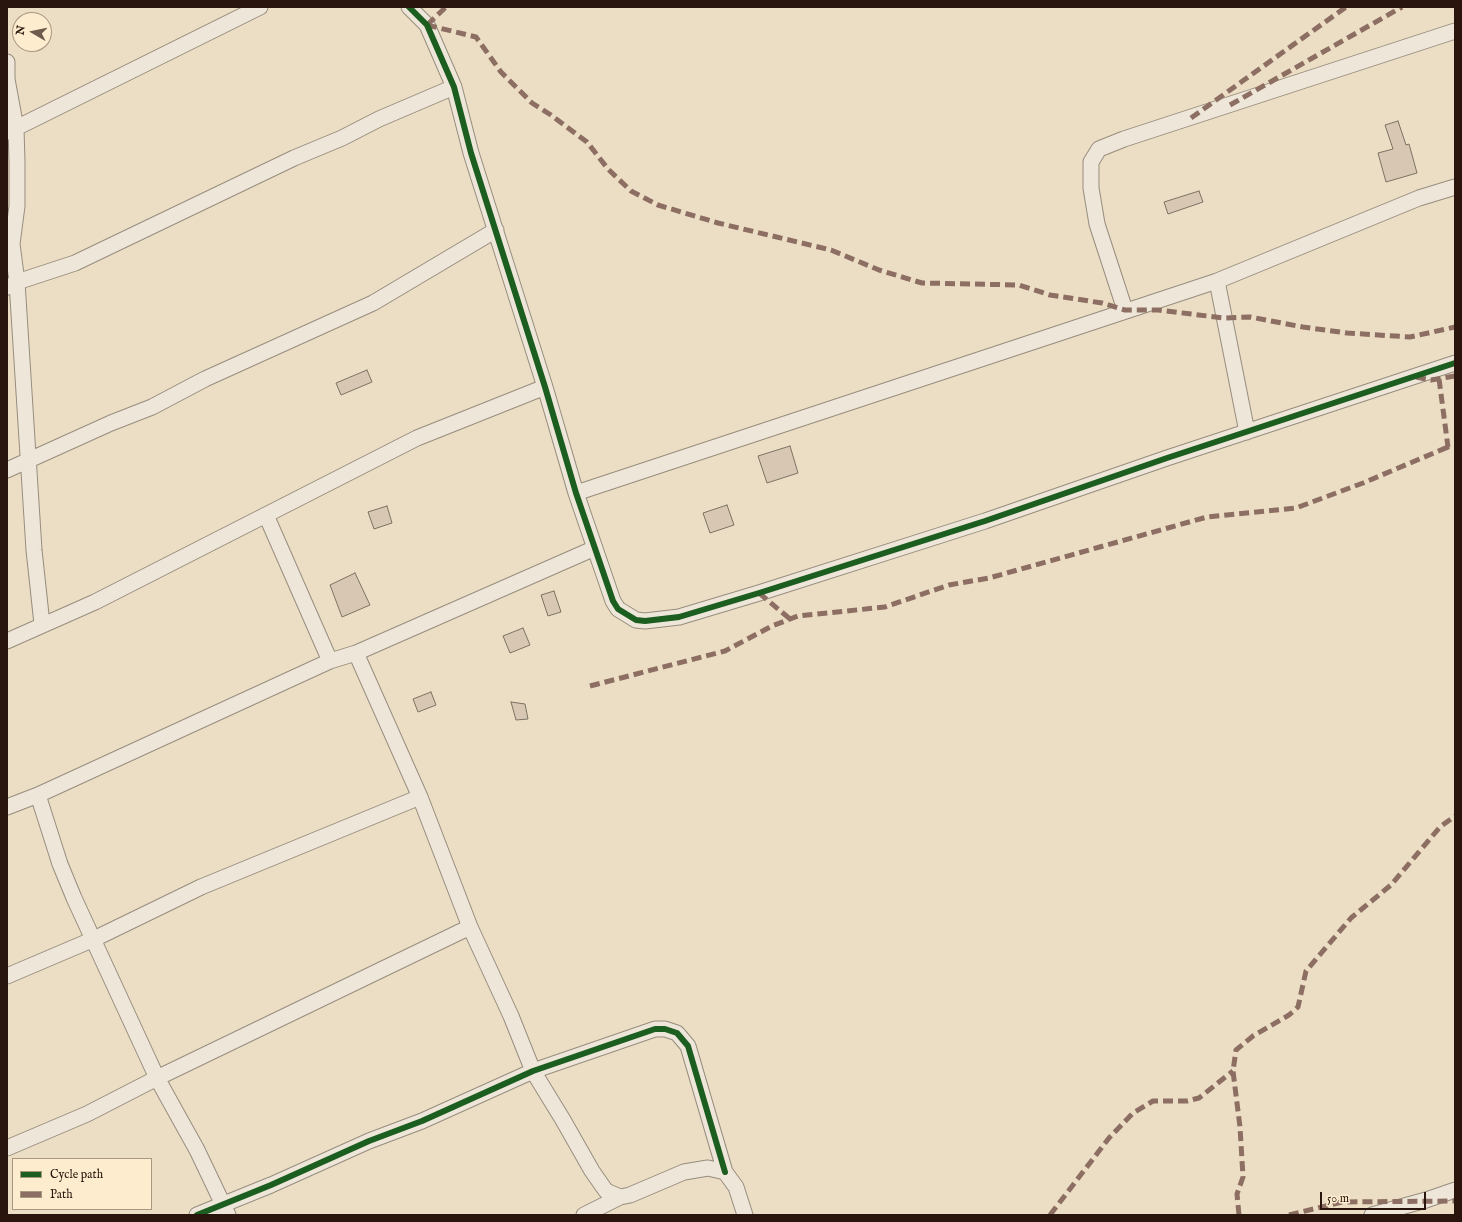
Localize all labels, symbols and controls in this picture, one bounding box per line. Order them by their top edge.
north arrow [12,12,52,52]
text: N [13,24,29,36]
legend [12,1158,152,1210]
text: Cycle path [50,1167,103,1182]
scale bar [1322,1184,1428,1210]
text: Path [50,1187,73,1202]
text: 50 m [1327,1191,1349,1206]

